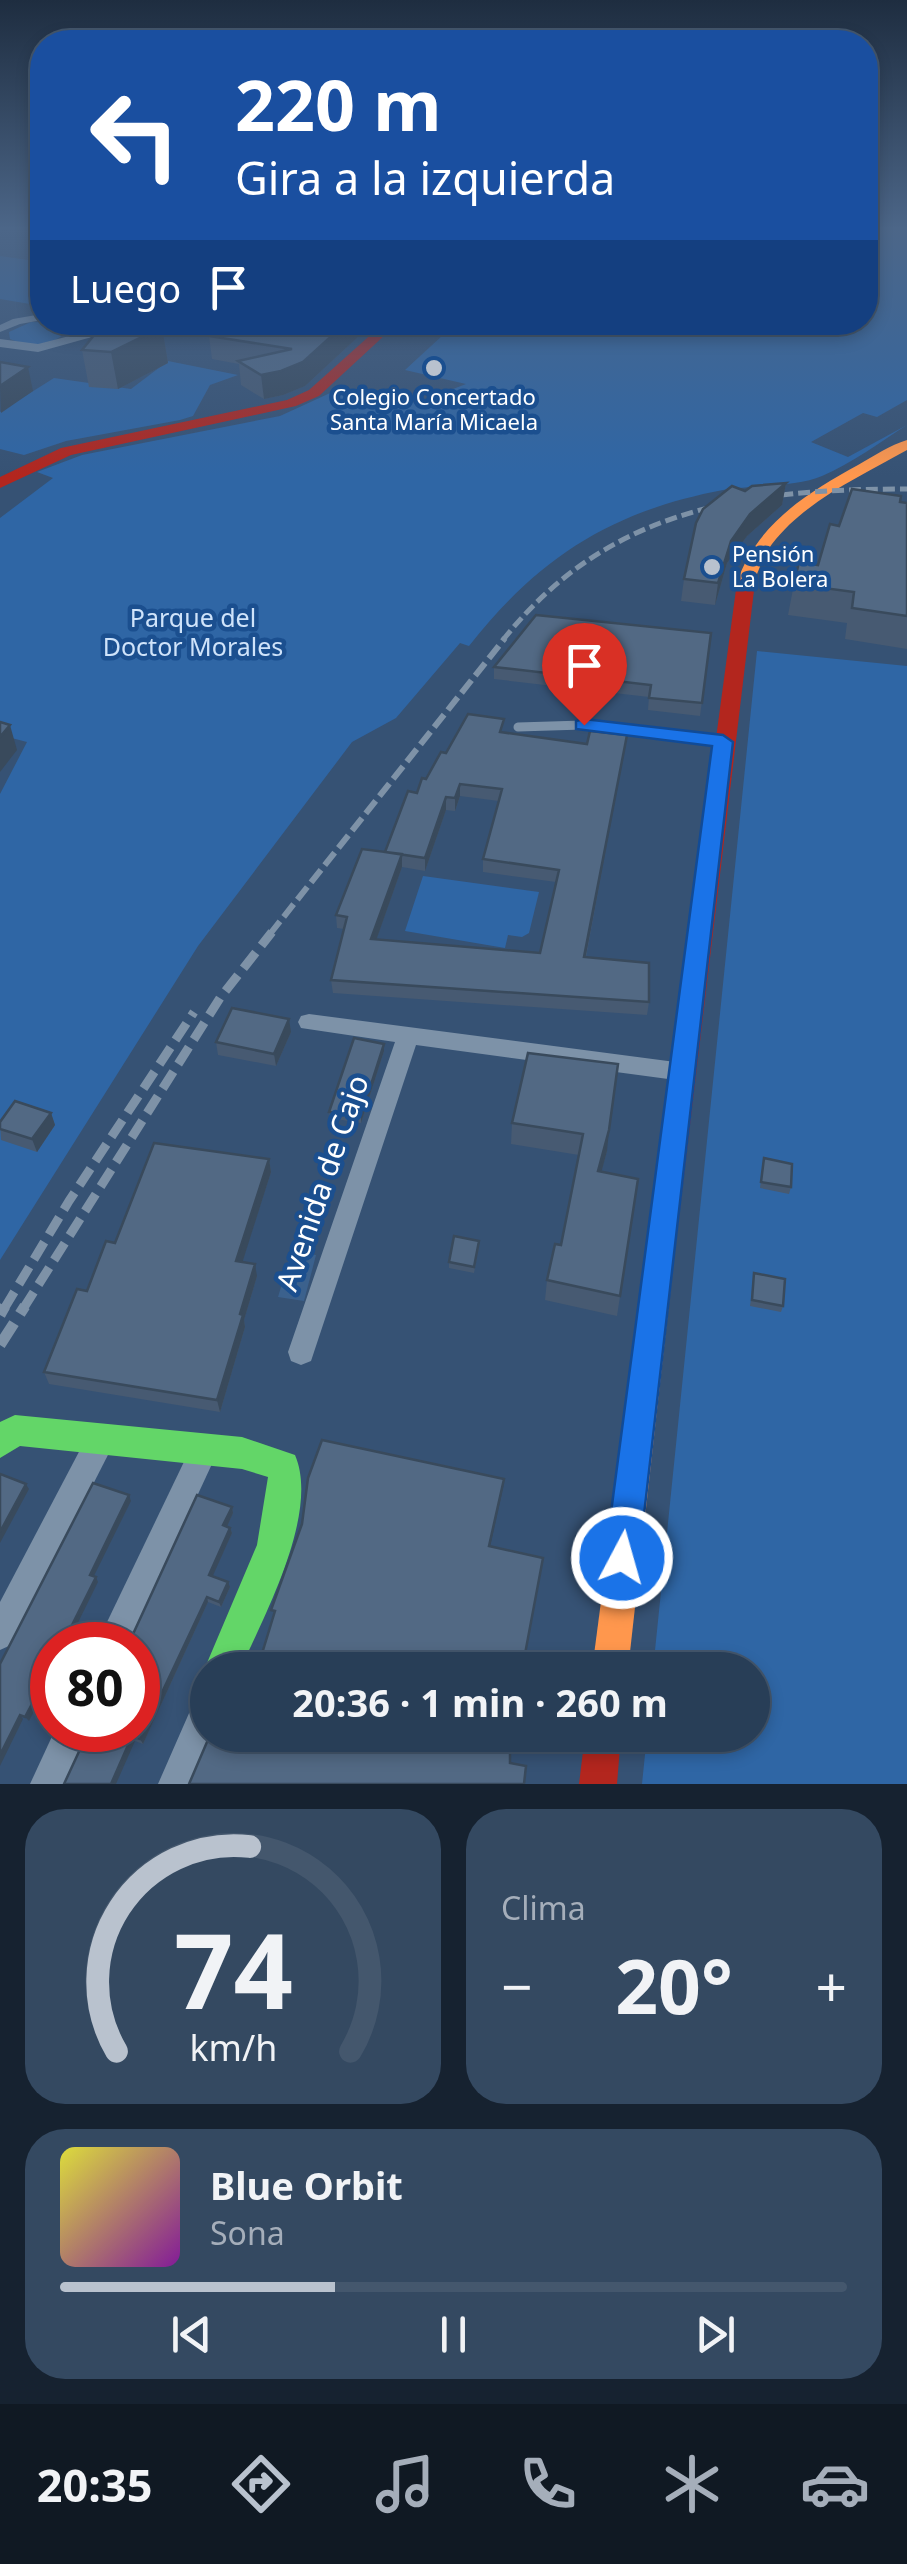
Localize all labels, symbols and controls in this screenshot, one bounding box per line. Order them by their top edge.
text: 220 m [235,56,442,152]
icon: left [70,70,200,200]
text: Gira a la izquierda [235,147,615,208]
icon: arrive [201,260,256,315]
text: Luego [70,262,181,314]
marker: Colegio Concertado Santa María Micaela [423,357,445,379]
place label: Colegio Concertado Santa María Micaela [330,381,538,436]
place label: Pensión La Bolera [732,538,828,593]
marker: Pensión La Bolera [701,556,723,578]
park label: Parque del Doctor Morales [103,600,283,663]
pin [542,623,627,726]
icon: arrive [557,638,612,693]
street label: Avenida de Cajo [265,1069,378,1296]
position arrow [570,1506,674,1610]
speed limit sign: 80 [30,1622,160,1752]
text: 20:36 · 1 min · 260 m [292,1676,668,1728]
text: Clima [501,1886,586,1929]
text: 74 [174,1898,292,2039]
text: 20° [615,1934,733,2036]
text: − [501,1948,532,2023]
text: + [816,1948,847,2023]
text: km/h [189,2023,277,2071]
text: Blue Orbit [210,2159,403,2211]
text: Sona [210,2211,285,2254]
icon: previous [164,2307,219,2362]
icon: pause [426,2307,481,2362]
icon: next [688,2307,743,2362]
icon: directions [226,2449,296,2519]
icon: music [370,2449,440,2519]
icon: phone [513,2449,583,2519]
icon: climate [657,2449,727,2519]
icon: car [800,2449,870,2519]
text: 20:35 [37,2454,152,2515]

